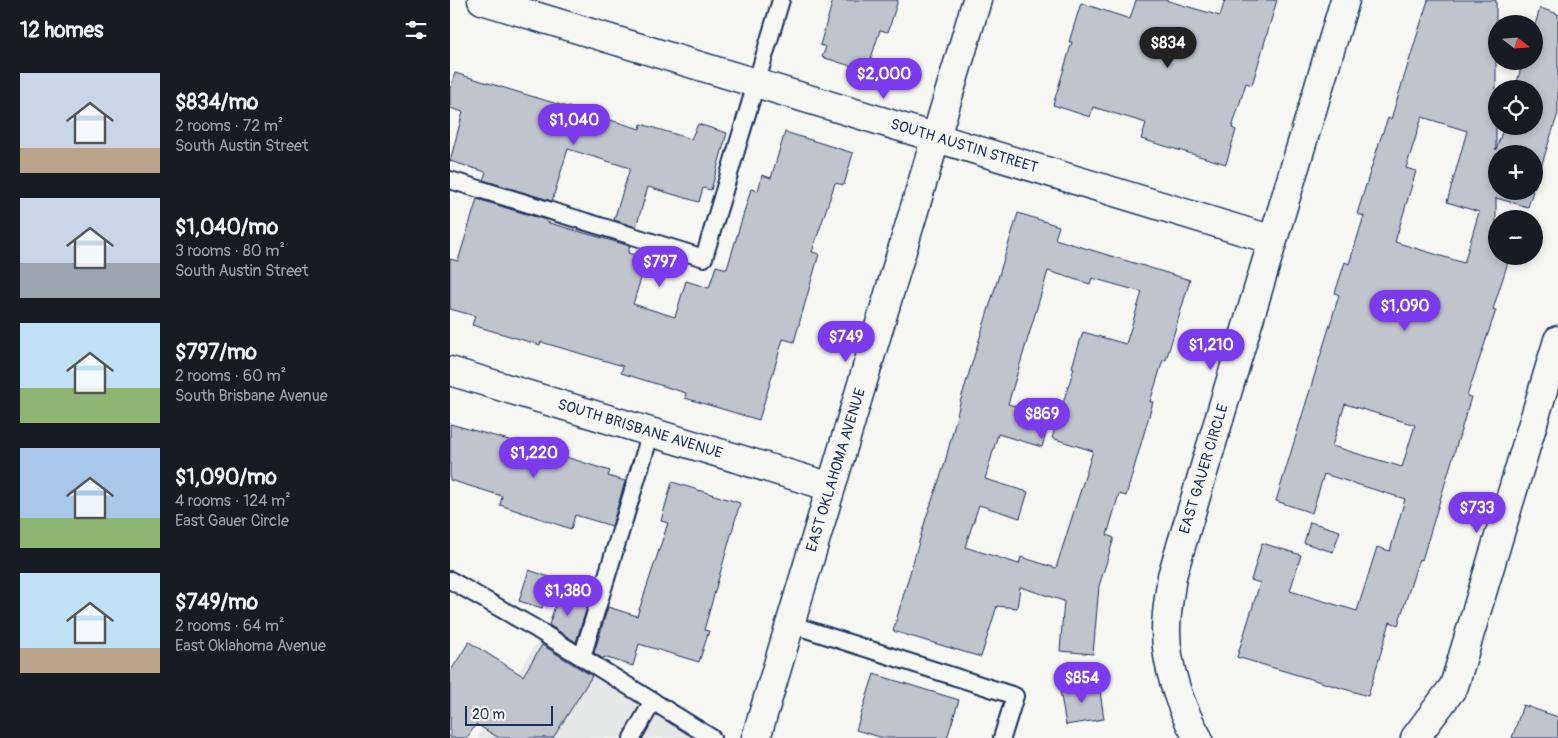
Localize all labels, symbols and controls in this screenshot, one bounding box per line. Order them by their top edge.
north arrow [1488,15,1542,70]
map controls [1488,15,1543,265]
icon: filters [402,16,430,44]
text: 12 homes [20,17,103,44]
pin: $834 [1138,27,1198,69]
text: $834 [1151,33,1185,53]
pin: $2,000 [843,58,925,100]
text: $2,000 [857,64,911,84]
button: locate [1488,80,1543,135]
text: $834/mo [175,89,258,116]
icon: home [60,93,120,153]
pin: $1,040 [533,104,615,146]
text: $1,040 [549,110,599,130]
street label: SOUTH AUSTIN STREET [888,115,1040,177]
text: 2 rooms · 72 m² [175,116,283,136]
text: South Austin Street [175,136,308,156]
button: + [1488,145,1543,200]
button: − [1488,210,1543,265]
text: $1,040/mo [175,214,278,241]
icon: home [60,218,120,278]
text: 3 rooms · 80 m² [175,241,285,261]
pin: $797 [630,246,690,288]
text: $797 [643,252,677,272]
text: South Austin Street [175,261,308,281]
pin: $1,090 [1364,290,1446,332]
text: $1,090 [1380,296,1430,316]
pin: $749 [816,320,876,363]
text: $749 [829,327,863,347]
pin: $1,210 [1170,328,1252,371]
text: $1,210 [1188,335,1234,355]
text: $797/mo [175,339,257,366]
icon: home [60,343,120,403]
text: 2 rooms · 60 m² [175,366,286,386]
text: South Brisbane Avenue [175,386,328,406]
street label: EAST OKLAHOMA AVENUE [802,386,870,554]
street label: SOUTH BRISBANE AVENUE [555,395,725,463]
pin: $869 [1012,398,1072,440]
street label: EAST GAUER CIRCLE [1175,402,1233,536]
text: $869 [1025,404,1059,424]
pin: $1,220 [493,436,575,479]
text: $1,220 [510,443,558,463]
text: $1,090/mo [175,464,277,491]
icon: home [60,468,120,528]
text: 4 rooms · 124 m² [175,491,291,511]
pin: $733 [1447,492,1507,534]
text: $733 [1460,498,1495,518]
text: East Gauer Circle [175,511,289,531]
pin: $1,380 [527,574,609,617]
text: $1,380 [545,581,591,601]
text: $749/mo [175,589,258,616]
icon: home [60,593,120,653]
text: 2 rooms · 64 m² [175,616,285,636]
text: East Oklahoma Avenue [175,636,326,656]
pin: $854 [1052,662,1112,704]
text: $854 [1065,668,1099,688]
scale bar [465,703,552,726]
text: 20 m [472,706,505,723]

